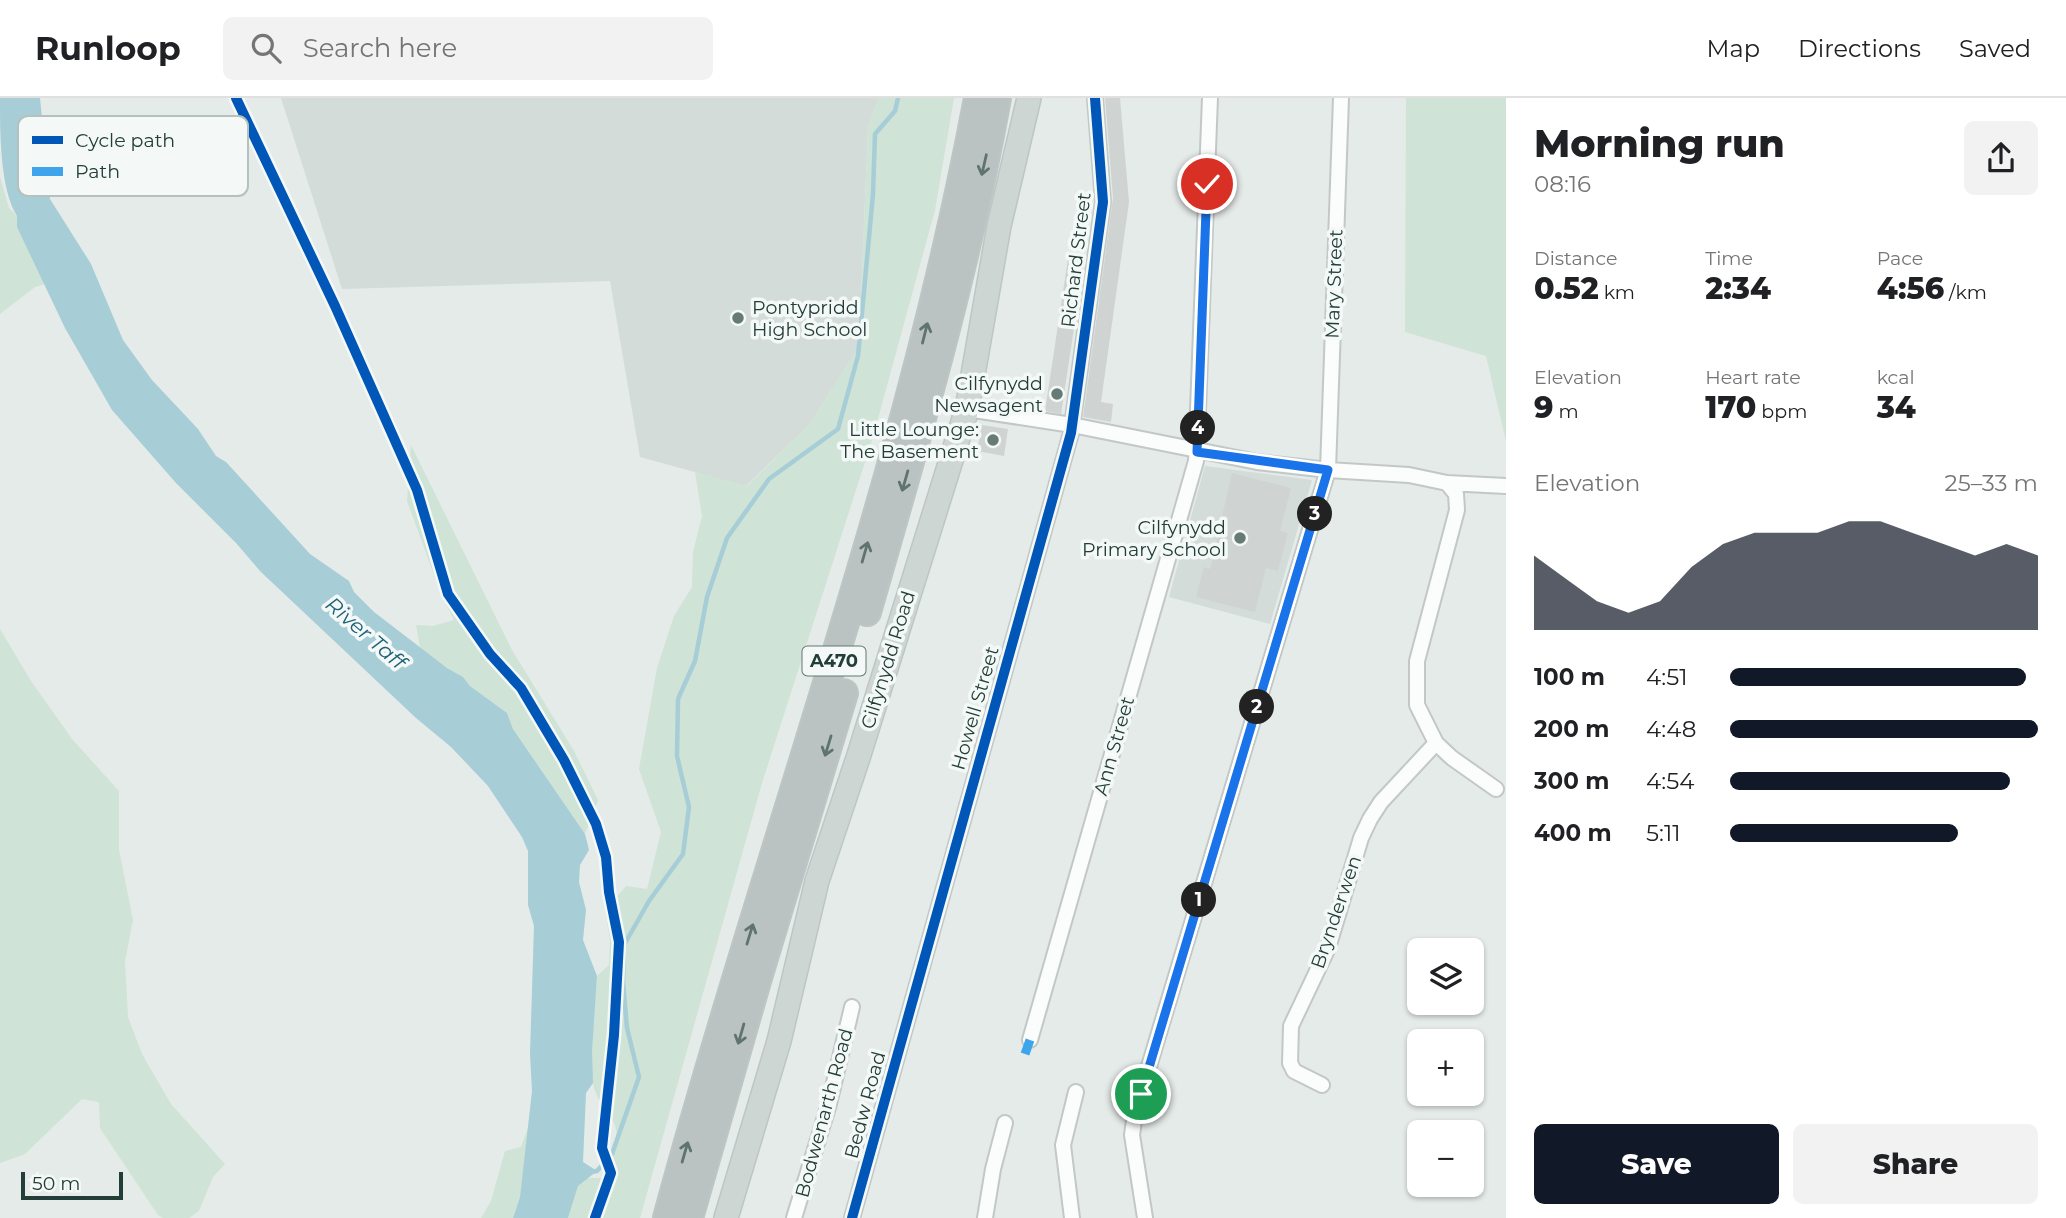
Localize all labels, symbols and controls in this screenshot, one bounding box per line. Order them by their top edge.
search box [223,17,713,80]
text: Runloop [35,28,181,68]
icon: search [247,29,285,67]
text: Search here [303,32,457,64]
text: Map [1707,34,1760,63]
text: Directions [1798,34,1921,63]
text: Saved [1959,34,2031,63]
legend [18,116,248,196]
text: Morning run [1534,120,1785,167]
button: share [1964,121,2038,195]
text: Cycle path [75,129,175,152]
one-way arrow [977,153,990,176]
pin [1177,154,1237,214]
text: Path [75,160,120,183]
icon: check [1188,165,1226,203]
text: 08:16 [1534,170,1591,198]
street label: Richard Street [1056,191,1096,329]
street label: Mary Street [1321,229,1347,339]
text: Distance [1534,247,1617,270]
text: Time [1705,247,1753,270]
text: Pace [1877,247,1923,270]
text: 0.52 [1534,270,1599,307]
text: 2:34 [1705,270,1771,307]
text: 4:56 [1877,270,1944,307]
text: km [1599,281,1635,304]
text: /km [1944,281,1987,304]
place label: Pontypridd High School [752,296,867,341]
marker: Pontypridd High School [730,310,746,326]
one-way arrow [919,322,932,345]
text: Elevation [1534,366,1622,389]
text: Heart rate [1705,366,1801,389]
text: kcal [1877,366,1915,389]
place label: Cilfynydd Newsagent [934,372,1043,417]
marker: Cilfynydd Newsagent [1049,386,1065,402]
text: 9 [1534,389,1553,426]
text: 170 [1705,389,1756,426]
text: 34 [1877,389,1916,426]
text: m [1553,400,1579,423]
text: bpm [1756,400,1807,423]
pin: 4 [1180,410,1216,446]
text: 4 [1191,416,1204,439]
place label: Little Lounge: The Basement [840,418,979,463]
marker: Little Lounge: The Basement [985,432,1001,448]
one-way arrow [898,469,911,491]
text: Elevation [1534,469,1640,497]
text: 25–33 m [1945,469,2038,497]
pin: 3 [1298,496,1332,532]
text: 3 [1309,502,1320,525]
place label: Cilfynydd Primary School [1082,516,1226,561]
marker: Cilfynydd Primary School [1232,530,1248,546]
one-way arrow [860,541,873,563]
street label: Cilfynydd Road [856,588,920,732]
water label: River Taff [321,591,413,676]
street label: Howell Street [946,643,1004,773]
road number: A470 [802,646,866,676]
text: 100 m [1534,663,1605,691]
text: 4:51 [1646,663,1688,691]
pin: 2 [1240,690,1274,724]
street label: Ann Street [1089,694,1139,798]
text: 2 [1251,695,1262,718]
text: 200 m [1534,715,1609,743]
text: 4:48 [1646,715,1696,743]
one-way arrow [820,735,833,757]
text: 300 m [1534,767,1610,795]
text: 4:54 [1646,767,1694,795]
text: 400 m [1534,819,1612,847]
text: 5:11 [1646,819,1681,847]
street label: Brynderwen [1306,852,1366,972]
pin: 1 [1182,882,1216,918]
text: 1 [1195,888,1202,911]
one-way arrow [744,923,757,945]
map controls [1407,938,1484,1197]
button: layers [1407,938,1484,1015]
one-way arrow [734,1023,747,1045]
street label: Bodwenarth Road [790,1026,858,1200]
button: + [1407,1029,1484,1106]
street label: Bedw Road [840,1049,890,1161]
pin [1111,1064,1171,1124]
icon: arrive [1122,1075,1160,1113]
button: − [1407,1120,1484,1197]
button: Save [1534,1124,1779,1204]
button: Share [1793,1124,2038,1204]
one-way arrow [680,1142,693,1164]
scale bar [21,1169,122,1201]
text: 50 m [32,1172,80,1195]

